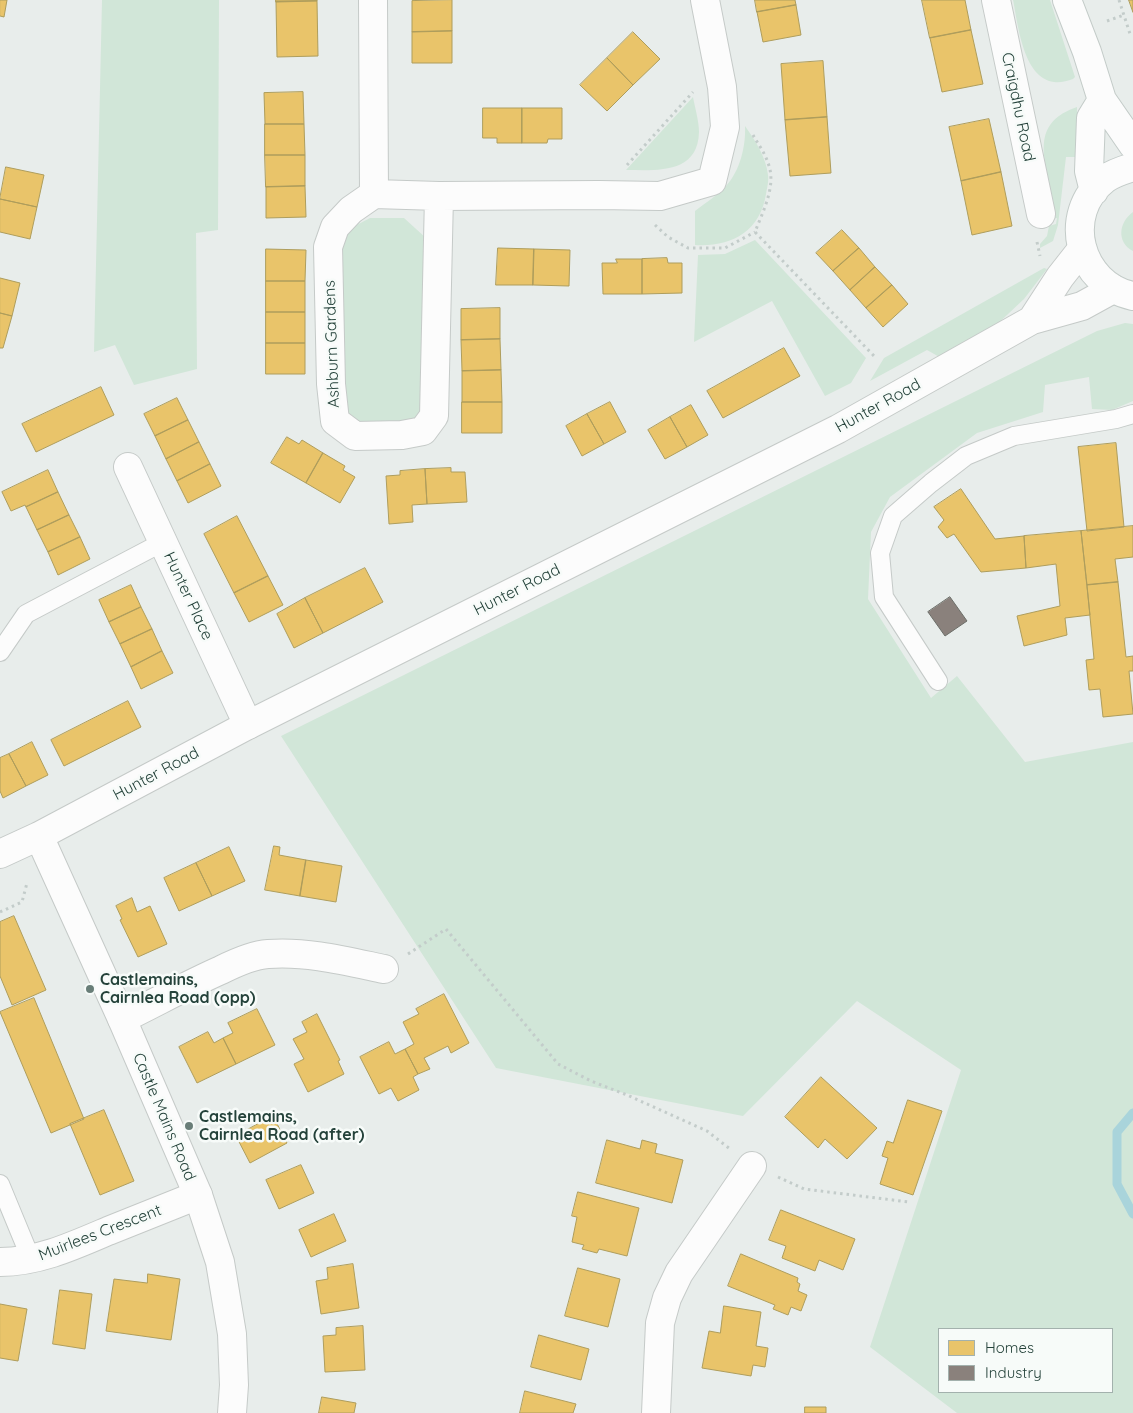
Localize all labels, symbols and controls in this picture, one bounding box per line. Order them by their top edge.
street label: Craigdhu Road [997,51,1039,163]
street label: Ashburn Gardens [320,280,344,408]
street label: Hunter Road [832,375,924,437]
street label: Hunter Place [159,549,217,643]
street label: Hunter Road [471,560,563,620]
street label: Hunter Road [110,743,202,805]
place label: Castlemains, Cairnlea Road (opp) [100,970,256,1008]
marker: Castlemains, Cairnlea Road (opp) [84,983,96,995]
street label: Castle Mains Road [128,1050,200,1184]
place label: Castlemains, Cairnlea Road (after) [199,1107,364,1145]
marker: Castlemains, Cairnlea Road (after) [183,1120,195,1132]
street label: Muirlees Crescent [36,1201,164,1265]
legend [938,1328,1113,1393]
text: Homes [985,1338,1034,1357]
text: Industry [985,1363,1042,1382]

